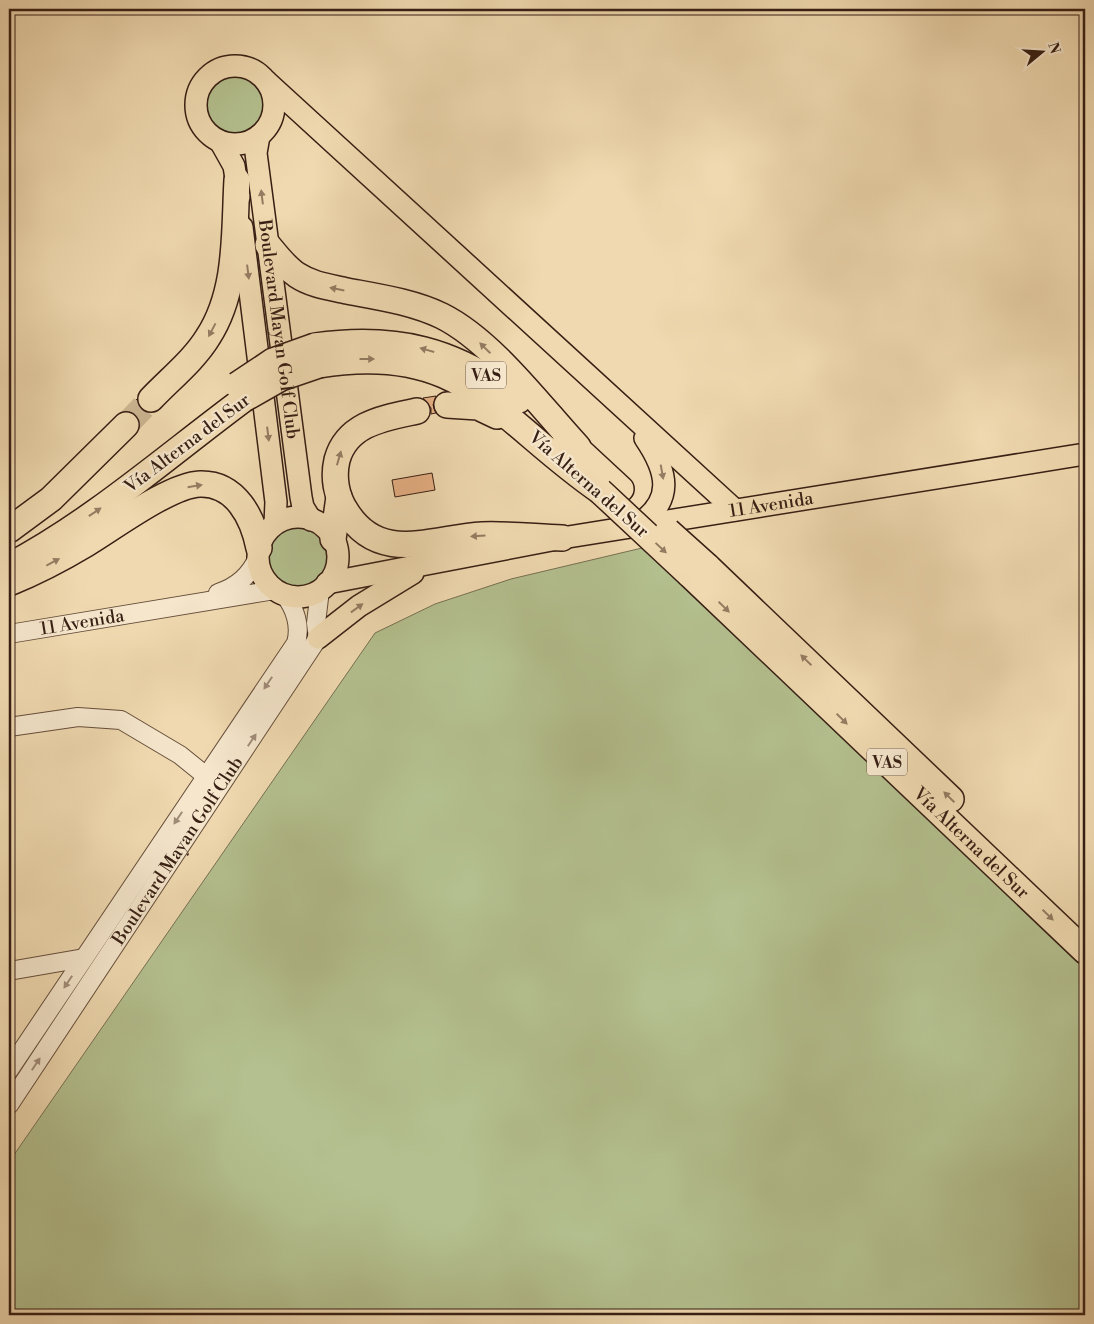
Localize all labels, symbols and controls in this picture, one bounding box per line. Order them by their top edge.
north arrow [1016,28,1066,78]
text: N [1043,40,1064,56]
one-way arrow [258,188,266,204]
street label: Boulevard Mayan Golf Club [253,217,304,441]
one-way arrow [244,265,252,281]
one-way arrow [328,284,344,292]
one-way arrow [208,322,216,337]
one-way arrow [479,342,491,354]
one-way arrow [419,346,434,354]
one-way arrow [359,355,375,363]
road number: VAS [466,362,506,388]
street label: Vía Alterna del Sur [119,388,255,499]
street label: Vía Alterna del Sur [523,425,654,543]
one-way arrow [264,426,272,442]
one-way arrow [335,450,343,465]
one-way arrow [658,464,666,480]
one-way arrow [187,481,203,489]
street label: 11 Avenida [727,487,816,523]
one-way arrow [88,507,101,517]
one-way arrow [470,532,486,540]
one-way arrow [655,542,667,554]
one-way arrow [45,558,60,566]
one-way arrow [718,601,730,613]
one-way arrow [350,602,363,613]
street label: 11 Avenida [38,604,127,641]
one-way arrow [800,654,812,666]
one-way arrow [263,676,273,690]
one-way arrow [835,713,847,725]
one-way arrow [247,733,257,746]
road number: VAS [867,749,907,776]
street label: Boulevard Mayan Golf Club [106,752,248,950]
street label: Vía Alterna del Sur [907,782,1034,904]
one-way arrow [943,791,955,803]
one-way arrow [173,811,183,825]
one-way arrow [1042,909,1054,921]
one-way arrow [63,975,73,989]
one-way arrow [31,1058,41,1071]

